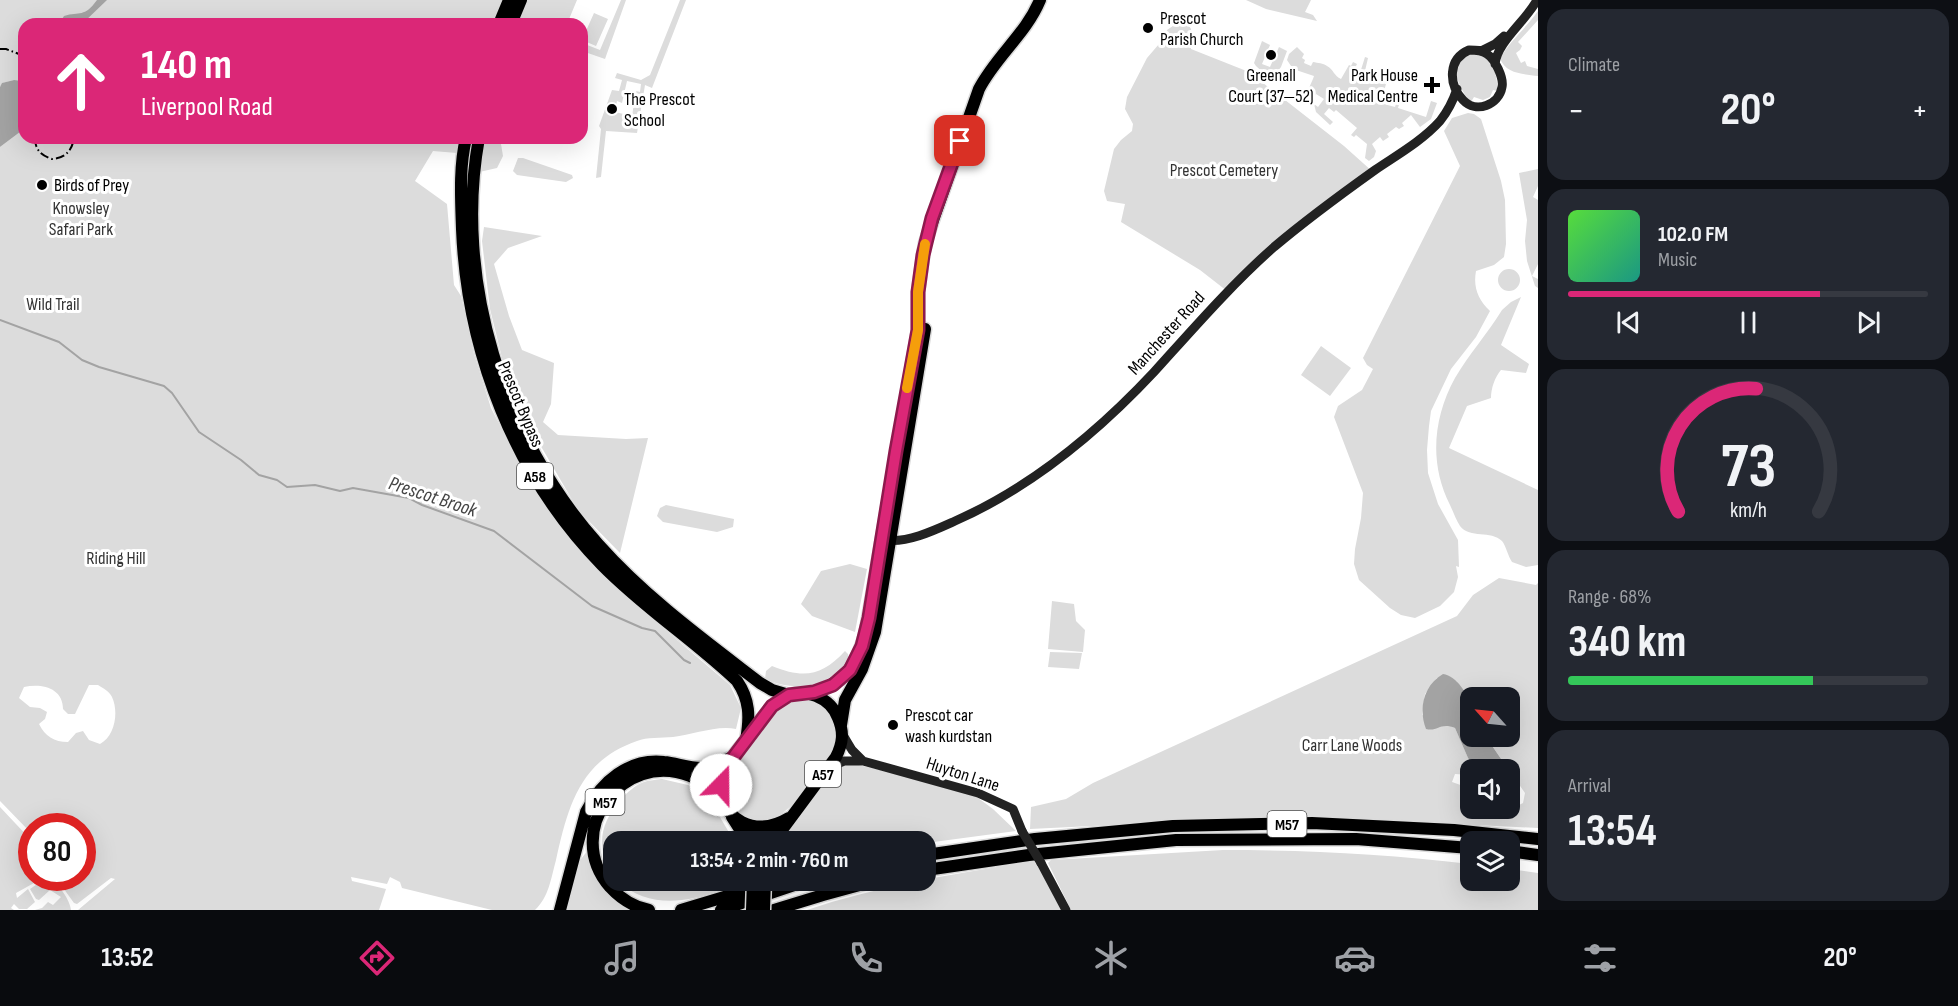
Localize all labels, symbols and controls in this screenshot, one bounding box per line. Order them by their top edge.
place label: Prescot Parish Church [1160,8,1244,50]
marker: Prescot Parish Church [1141,21,1155,35]
text: 140 m [141,40,232,91]
icon: ahead [42,42,120,120]
marker: Greenall Court (37—52) [1264,48,1278,62]
text: Climate [1568,53,1620,77]
place label: Greenall Court (37—52) [1228,65,1314,107]
place label: Park House Medical Centre [1328,65,1418,107]
marker: Park House Medical Centre [1423,76,1441,94]
text: 20° [1720,83,1776,138]
place label: The Prescot School [624,89,696,131]
text: Liverpool Road [141,91,273,123]
text: − [1568,91,1584,131]
text: + [1912,91,1928,131]
marker: The Prescot School [605,102,619,116]
pin [934,115,985,166]
icon: arrive [943,124,976,157]
park label: Prescot Cemetery [1170,160,1278,181]
place label: Birds of Prey [54,175,129,196]
marker: Birds of Prey [35,178,49,192]
park label: Knowsley Safari Park [49,198,113,240]
text: 102.0 FM [1658,221,1728,248]
text: Music [1658,248,1697,272]
street label: Manchester Road [1124,287,1209,379]
park label: Wild Trail [26,294,80,315]
icon: previous [1612,306,1645,339]
icon: pause [1732,306,1765,339]
icon: next [1852,306,1885,339]
street label: Prescot Bypass [493,358,548,450]
text: 73 [1720,430,1776,505]
road number: A58 [517,463,553,489]
water label: Prescot Brook [386,471,480,523]
text: km/h [1729,498,1767,523]
park label: Riding Hill [86,548,146,569]
text: Range · 68% [1568,585,1652,609]
text: 340 km [1568,615,1686,670]
north arrow [1460,687,1520,747]
map controls [1460,687,1520,891]
place label: Prescot car wash kurdstan [905,705,992,747]
marker: Prescot car wash kurdstan [886,718,900,732]
park label: Carr Lane Woods [1302,735,1402,756]
position arrow [689,753,753,817]
street label: Huyton Lane [924,753,1002,796]
button: sound [1460,759,1520,819]
road number: A57 [805,761,841,787]
text: Arrival [1568,774,1611,798]
road number: M57 [586,789,624,815]
text: 13:54 [1568,804,1657,859]
road number: M57 [1268,811,1306,837]
speed limit sign: 80 [18,813,96,891]
button: layers [1460,831,1520,891]
text: 13:54 · 2 min · 760 m [691,847,848,874]
icon: directions [356,937,398,979]
icon: music [601,937,643,979]
icon: phone [845,937,887,979]
icon: climate [1090,937,1132,979]
icon: car [1334,937,1376,979]
icon: filters [1579,937,1621,979]
text: 13:52 [101,942,154,974]
text: 20° [1823,942,1857,974]

